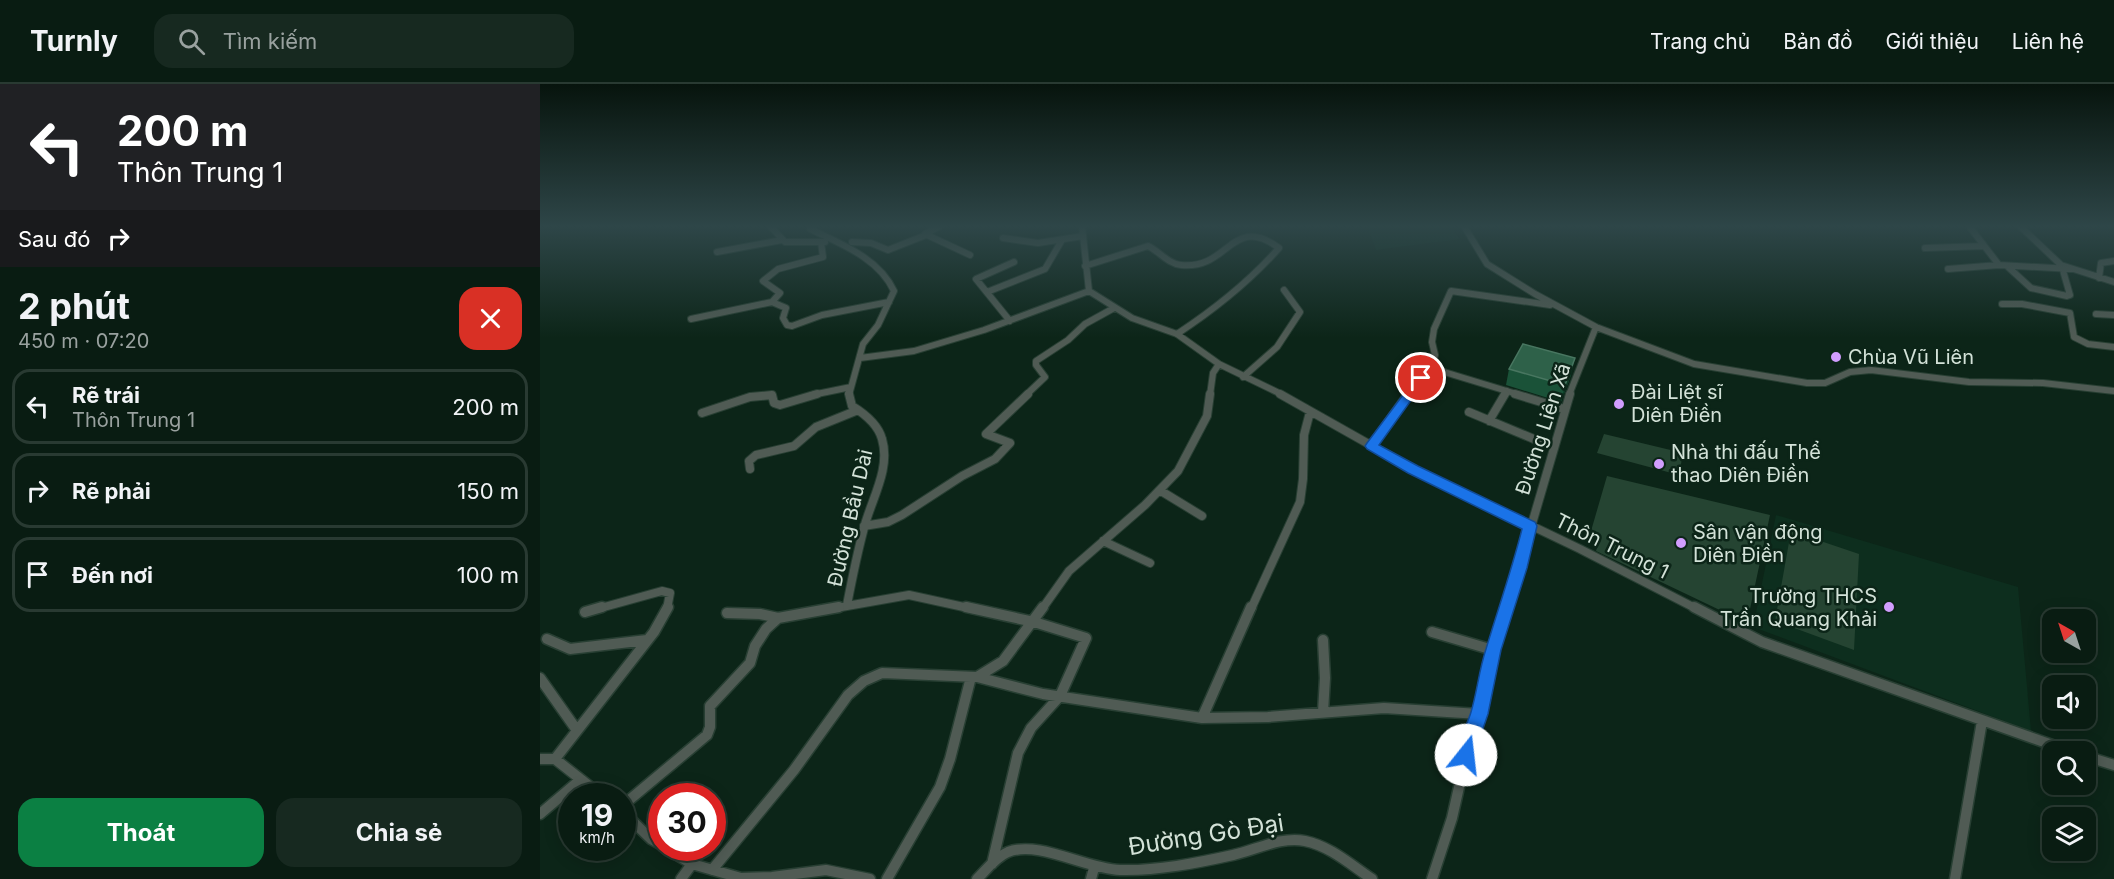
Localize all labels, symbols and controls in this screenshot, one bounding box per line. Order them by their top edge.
search box [154,14,574,68]
text: Turnly [30,24,118,58]
icon: search [175,25,208,58]
text: Tìm kiếm [223,28,317,54]
text: Trang chủ [1650,29,1750,54]
text: Bản đồ [1783,29,1853,54]
text: Giới thiệu [1886,29,1979,54]
text: Liên hệ [2012,29,2084,54]
text: 200 m [117,105,248,156]
icon: left [18,108,96,186]
text: Thôn Trung 1 [117,156,283,189]
icon: right [102,222,135,255]
text: Sau đó [18,226,90,252]
text: 2 phút [18,284,130,328]
button: close [459,287,522,350]
text: 450 m · 07:20 [18,329,149,353]
place label: Chùa Vũ Liên [1848,345,1974,369]
marker: Chùa Vũ Liên [1829,350,1843,364]
pin [1395,352,1446,403]
street label: Đường Liên Xã [1510,360,1576,498]
icon: arrive [1404,361,1437,394]
place label: Đài Liệt sĩ Diên Điền [1631,380,1724,427]
text: Rẽ trái [72,382,140,408]
icon: left [21,390,54,423]
text: 200 m [452,394,519,420]
marker: Đài Liệt sĩ Diên Điền [1612,397,1626,411]
text: Thôn Trung 1 [72,408,195,432]
place label: Nhà thi đấu Thể thao Diên Điền [1671,440,1821,487]
street label: Đường Bầu Dài [823,447,877,589]
marker: Nhà thi đấu Thể thao Diên Điền [1652,457,1666,471]
icon: right [21,474,54,507]
text: Rẽ phải [72,478,151,504]
text: 150 m [457,478,519,504]
street label: Thôn Trung 1 [1551,508,1673,584]
place label: Sân vận động Diên Điền [1693,520,1823,567]
marker: Sân vận động Diên Điền [1674,536,1688,550]
icon: arrive [21,558,54,591]
text: Đến nơi [72,562,153,588]
text: 100 m [457,562,519,588]
place label: Trường THCS Trần Quang Khải [1720,584,1877,631]
marker: Trường THCS Trần Quang Khải [1882,600,1896,614]
north arrow [2042,609,2096,663]
map controls [2042,609,2096,861]
button: sound [2042,675,2096,729]
position arrow [1434,723,1498,787]
button: search [2042,741,2096,795]
speed limit sign: 30 [648,783,726,861]
text: 19 [581,797,613,833]
button: Thoát [18,798,264,867]
button: Chia sẻ [276,798,522,867]
button: layers [2042,807,2096,861]
street label: Đường Gò Đại [1126,808,1286,861]
text: km/h [579,828,615,847]

